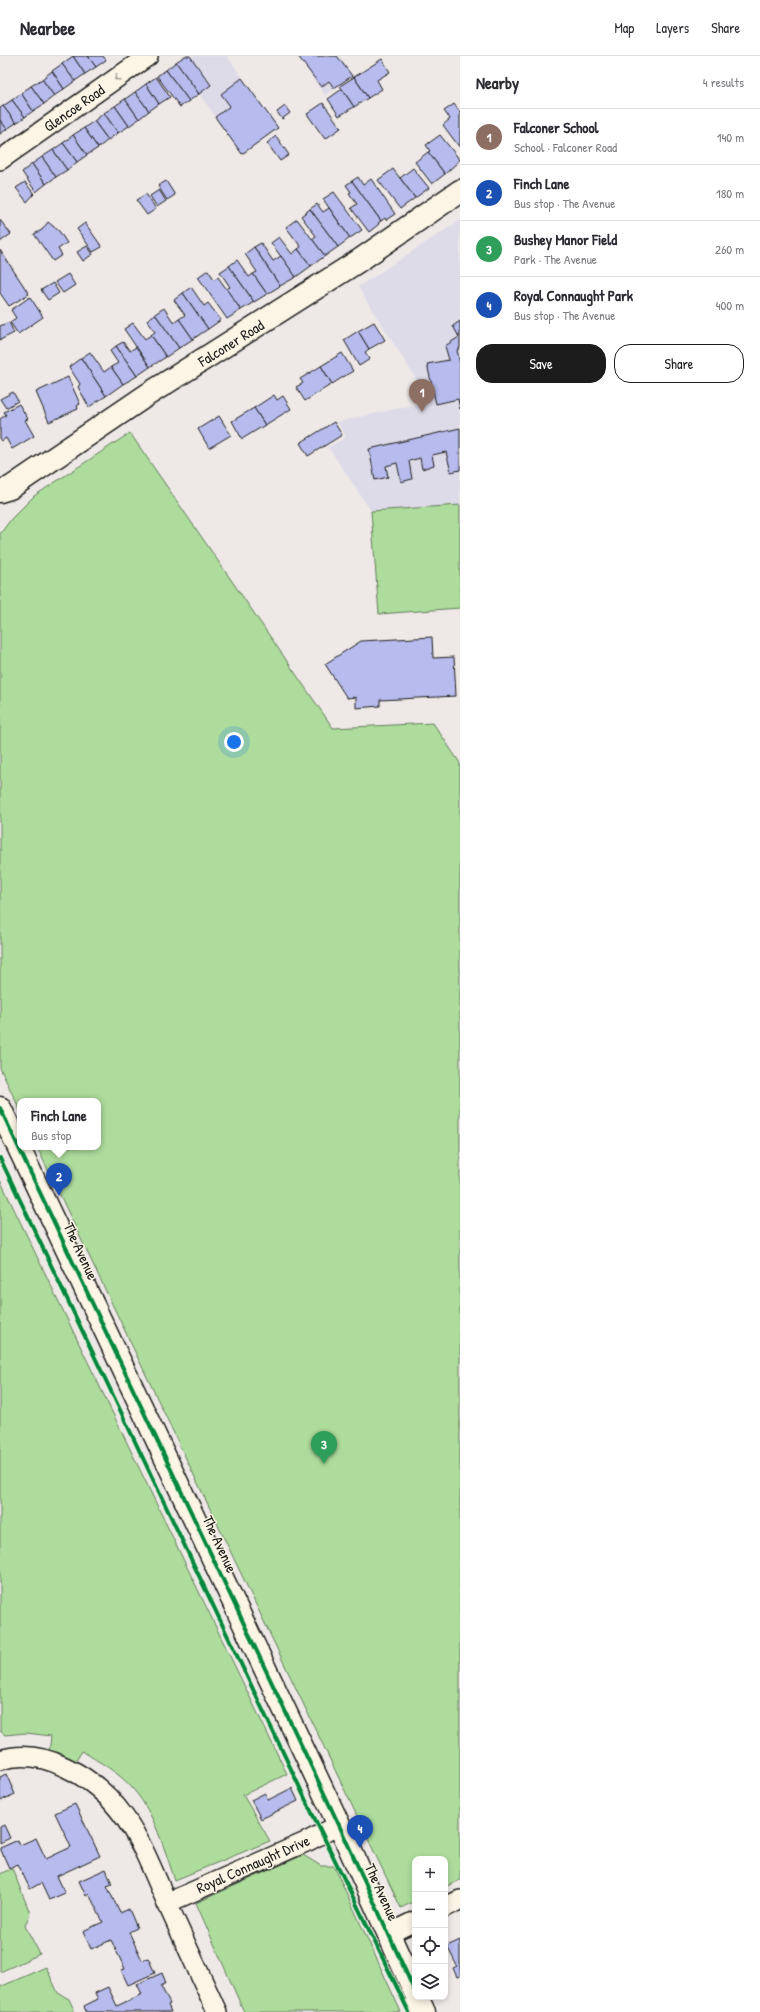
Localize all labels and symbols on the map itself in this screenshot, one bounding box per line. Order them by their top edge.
one-way arrow [114,73,121,80]
street label: Glencoe Road [39,79,109,137]
street label: Falconer Road [193,314,268,372]
pin: 1 [409,379,435,412]
your location [224,732,244,752]
pin: 2 [46,1163,72,1196]
street label: The Avenue [59,1219,103,1283]
pin: 3 [311,1431,337,1464]
street label: The Avenue [198,1512,242,1576]
pin: 4 [347,1815,373,1848]
street label: Royal Connaught Drive [193,1830,313,1898]
street label: The Avenue [360,1860,404,1924]

